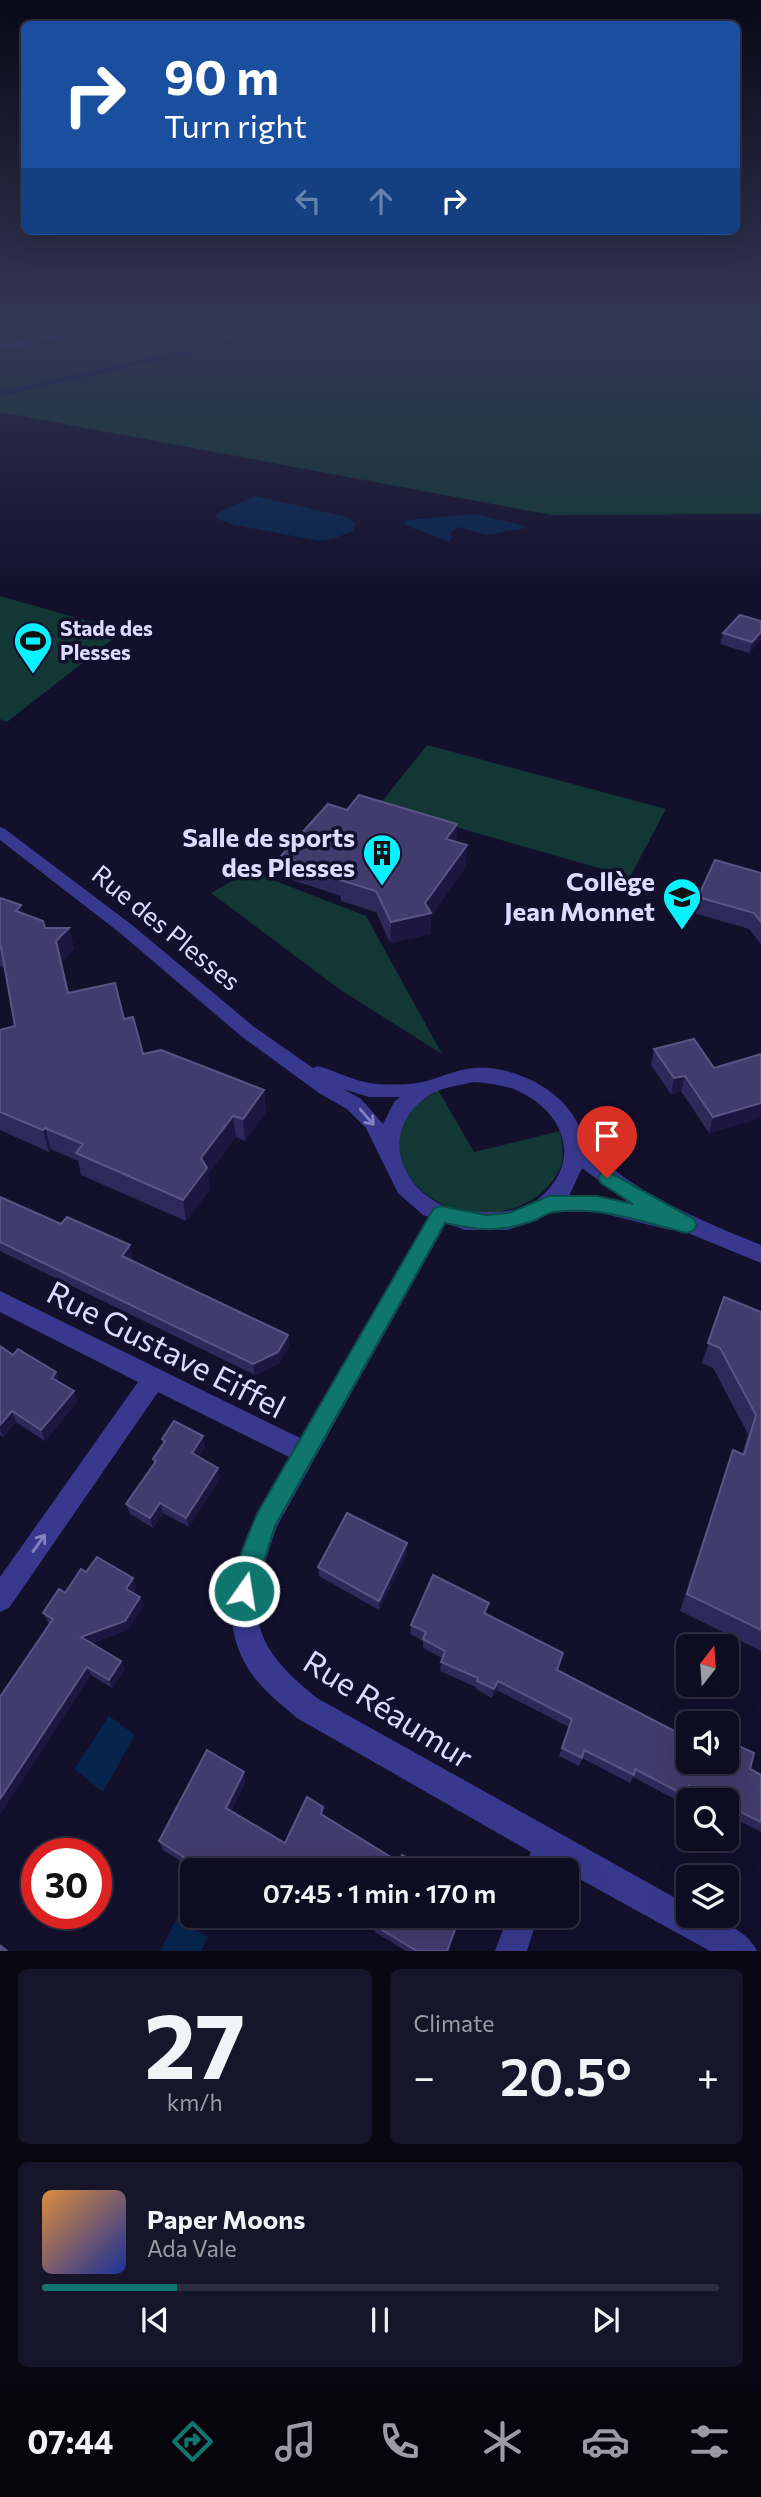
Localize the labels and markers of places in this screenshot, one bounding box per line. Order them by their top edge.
place label: Stade des Plesses [60,615,153,664]
sports icon: Stade des Plesses [12,620,54,675]
place label: Salle de sports des Plesses [182,821,355,882]
building icon: Salle de sports des Plesses [361,832,403,887]
place label: Collège Jean Monnet [504,865,655,926]
school or university icon: Collège Jean Monnet [661,876,703,931]
pin [577,1106,637,1178]

